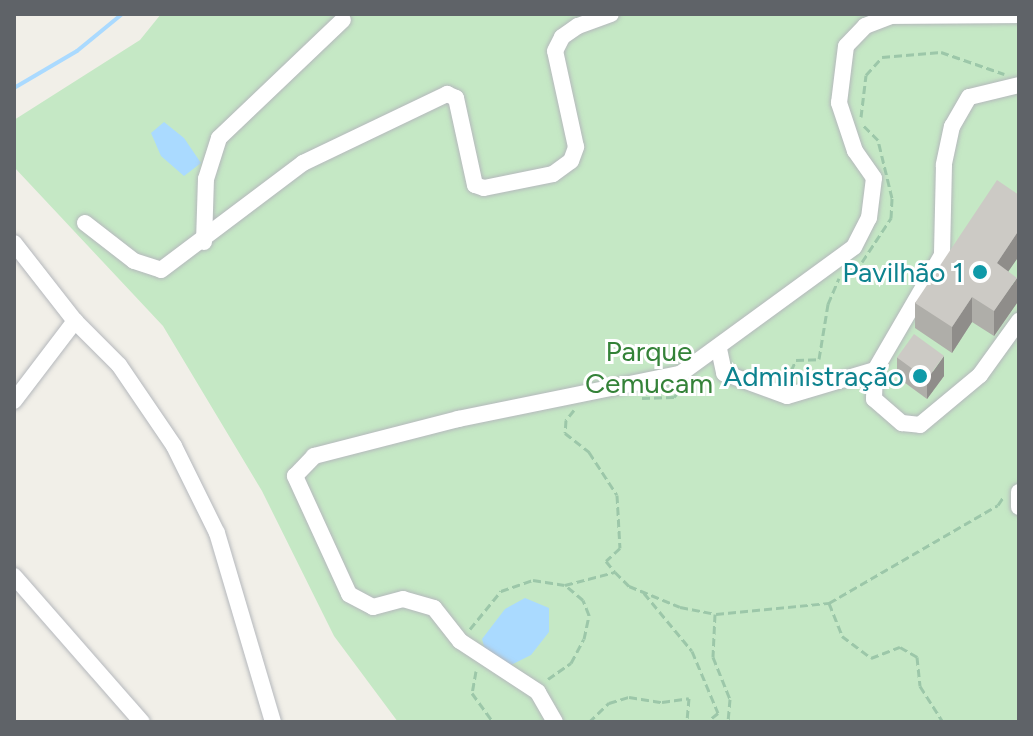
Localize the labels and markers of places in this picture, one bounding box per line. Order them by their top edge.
place label: Pavilhão 1 [842,255,964,289]
marker: Pavilhão 1 [971,263,989,281]
place label: Administração [723,359,904,393]
marker: Administração [911,367,929,385]

